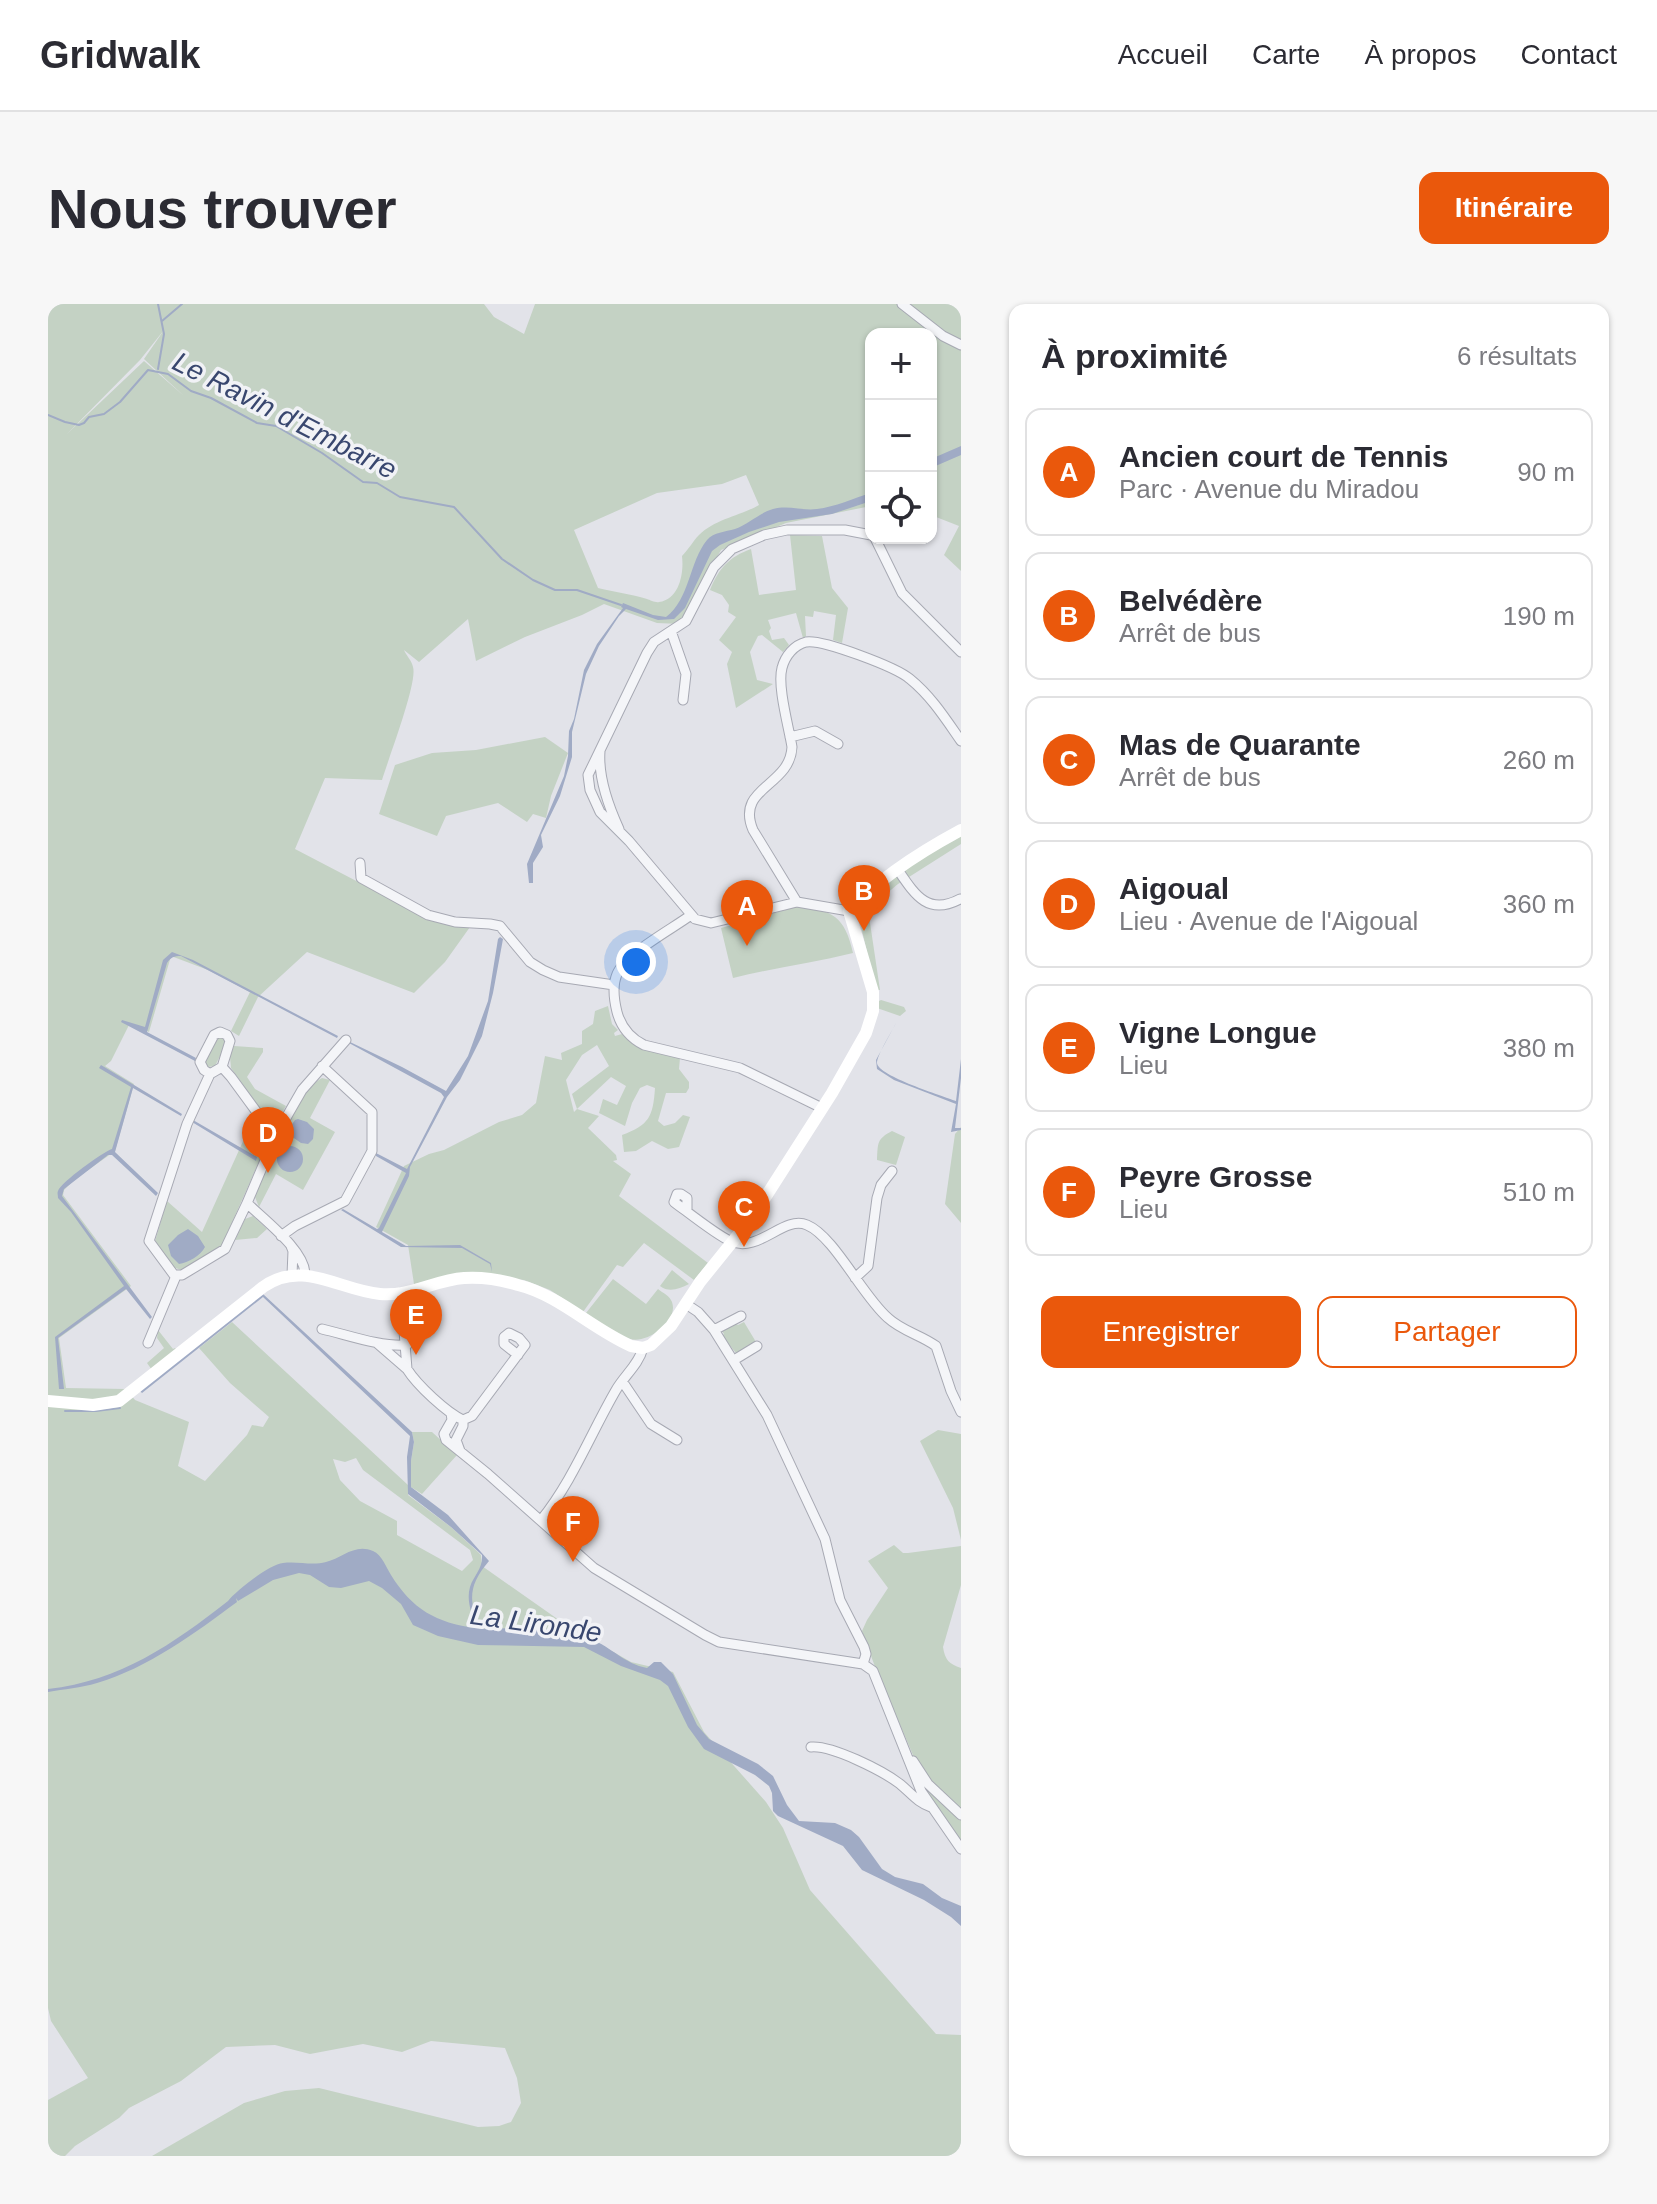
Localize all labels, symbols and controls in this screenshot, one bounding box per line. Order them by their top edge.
text: Gridwalk [40,34,201,76]
text: Accueil [1118,39,1208,70]
text: Carte [1252,39,1320,70]
text: À propos [1364,39,1477,70]
text: Contact [1521,39,1617,70]
button: Itinéraire [1419,172,1609,244]
text: Nous trouver [48,177,397,240]
map controls [865,328,937,544]
button: + [865,328,937,400]
text: À proximité [1041,337,1228,375]
text: 6 résultats [1457,341,1577,371]
water label: Le Ravin d'Embarre [168,346,402,485]
button: − [865,400,937,472]
text: Ancien court de Tennis [1119,440,1449,473]
text: A [1060,457,1078,487]
text: 90 m [1517,457,1575,487]
button: locate [865,472,937,544]
text: Parc · Avenue du Miradou [1119,474,1419,504]
text: Belvédère [1119,584,1262,617]
text: B [1060,601,1078,631]
text: 190 m [1503,601,1575,631]
text: Arrêt de bus [1119,618,1261,648]
text: Mas de Quarante [1119,728,1361,761]
text: C [1060,745,1078,775]
text: 260 m [1503,745,1575,775]
text: Arrêt de bus [1119,762,1261,792]
pin: B [838,865,890,931]
text: Aigoual [1119,872,1229,905]
pin: A [721,880,773,946]
text: D [1060,889,1078,919]
text: 360 m [1503,889,1575,919]
text: Lieu · Avenue de l'Aigoual [1119,906,1418,936]
your location [616,942,656,982]
text: Vigne Longue [1119,1016,1317,1049]
text: E [1060,1033,1078,1063]
text: 380 m [1503,1033,1575,1063]
text: Lieu [1119,1050,1168,1080]
pin: D [242,1107,294,1173]
text: Peyre Grosse [1119,1160,1312,1193]
text: F [1061,1177,1077,1207]
text: 510 m [1503,1177,1575,1207]
pin: C [718,1181,770,1247]
text: Lieu [1119,1194,1168,1224]
pin: E [390,1289,442,1355]
button: Enregistrer [1041,1296,1301,1368]
button: Partager [1317,1296,1577,1368]
pin: F [547,1496,599,1562]
water label: La Lironde [468,1599,604,1648]

